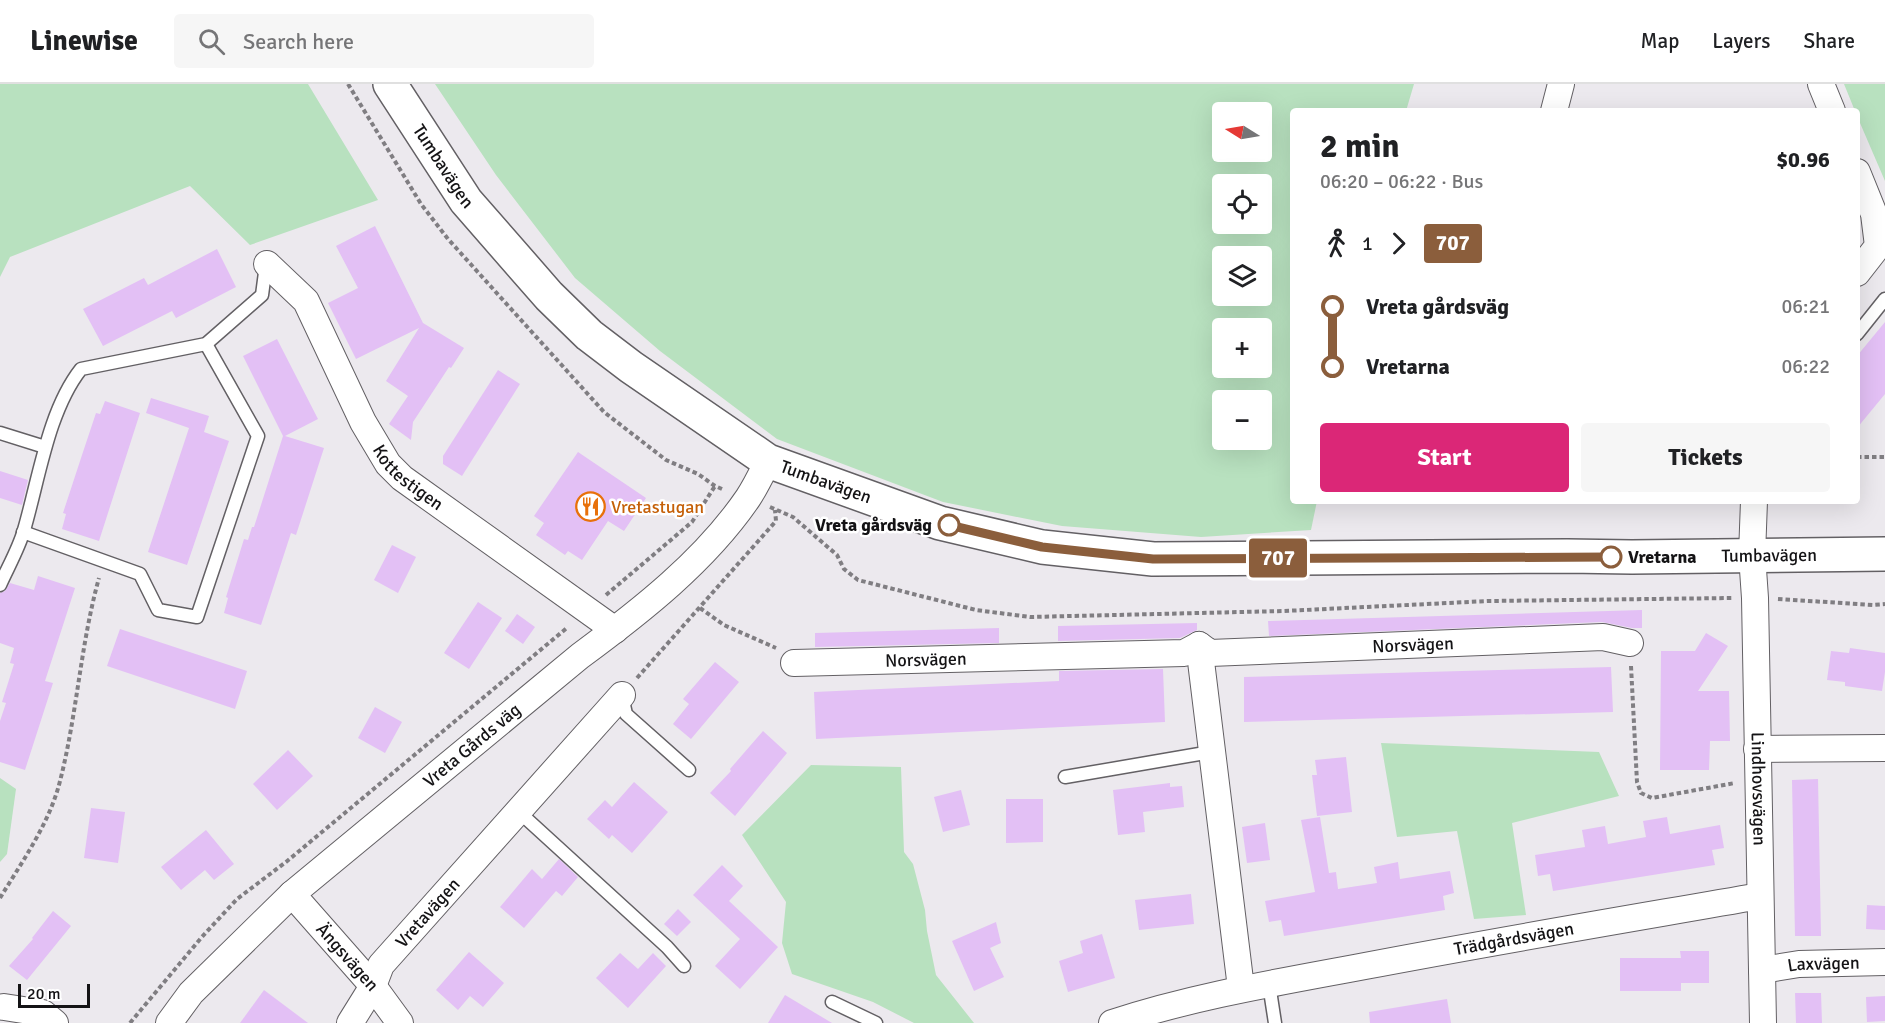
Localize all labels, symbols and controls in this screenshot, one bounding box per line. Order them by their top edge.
search box [174,14,594,68]
text: Linewise [30,24,138,58]
icon: search [195,25,228,58]
text: Search here [243,28,354,55]
text: Map [1641,28,1679,54]
text: Layers [1712,28,1770,54]
text: Share [1803,28,1855,54]
north arrow [1212,102,1272,162]
map controls [1212,102,1272,450]
street label: Tumbavägen [408,120,478,213]
text: 2 min [1320,126,1400,167]
text: $0.96 [1776,146,1830,173]
text: 06:20 – 06:22 · Bus [1320,169,1483,194]
button: locate [1212,174,1272,234]
icon: walk [1320,227,1353,260]
icon: forward [1382,227,1415,260]
text: 707 [1436,230,1470,256]
text: 1 [1362,231,1373,256]
button: layers [1212,246,1272,306]
text: Vreta gårdsväg [1366,293,1509,320]
text: 06:21 [1781,294,1830,319]
button: + [1212,318,1272,378]
text: Vretarna [1366,353,1450,380]
text: 06:22 [1781,354,1830,379]
button: − [1212,390,1272,450]
button: Start [1320,423,1569,492]
button: Tickets [1581,423,1830,492]
street label: Kottestigen [368,441,448,515]
street label: Tumbavägen [777,455,875,508]
restaurant icon: Vretastugan [574,491,606,523]
place label: Vretastugan [611,496,704,518]
place label: Vreta gårdsväg [815,514,932,536]
marker: Vreta gårdsväg [938,514,960,536]
line badge: 707 [1244,538,1312,578]
street label: Tumbavägen [1721,544,1817,567]
text: 707 [1261,545,1295,571]
marker: Vretarna [1600,546,1622,568]
place label: Vretarna [1628,546,1697,568]
street label: Norsvägen [1372,632,1454,657]
street label: Norsvägen [885,648,967,672]
street label: Vreta Gårds väg [419,699,525,792]
street label: Lindhovsvägen [1747,732,1771,846]
street label: Vretavägen [391,873,464,952]
street label: Trädgårdsvägen [1452,917,1576,960]
street label: Ängsvägen [312,918,383,996]
street label: Laxvägen [1786,952,1860,977]
scale bar [18,981,90,1008]
text: 20 m [27,984,61,1004]

